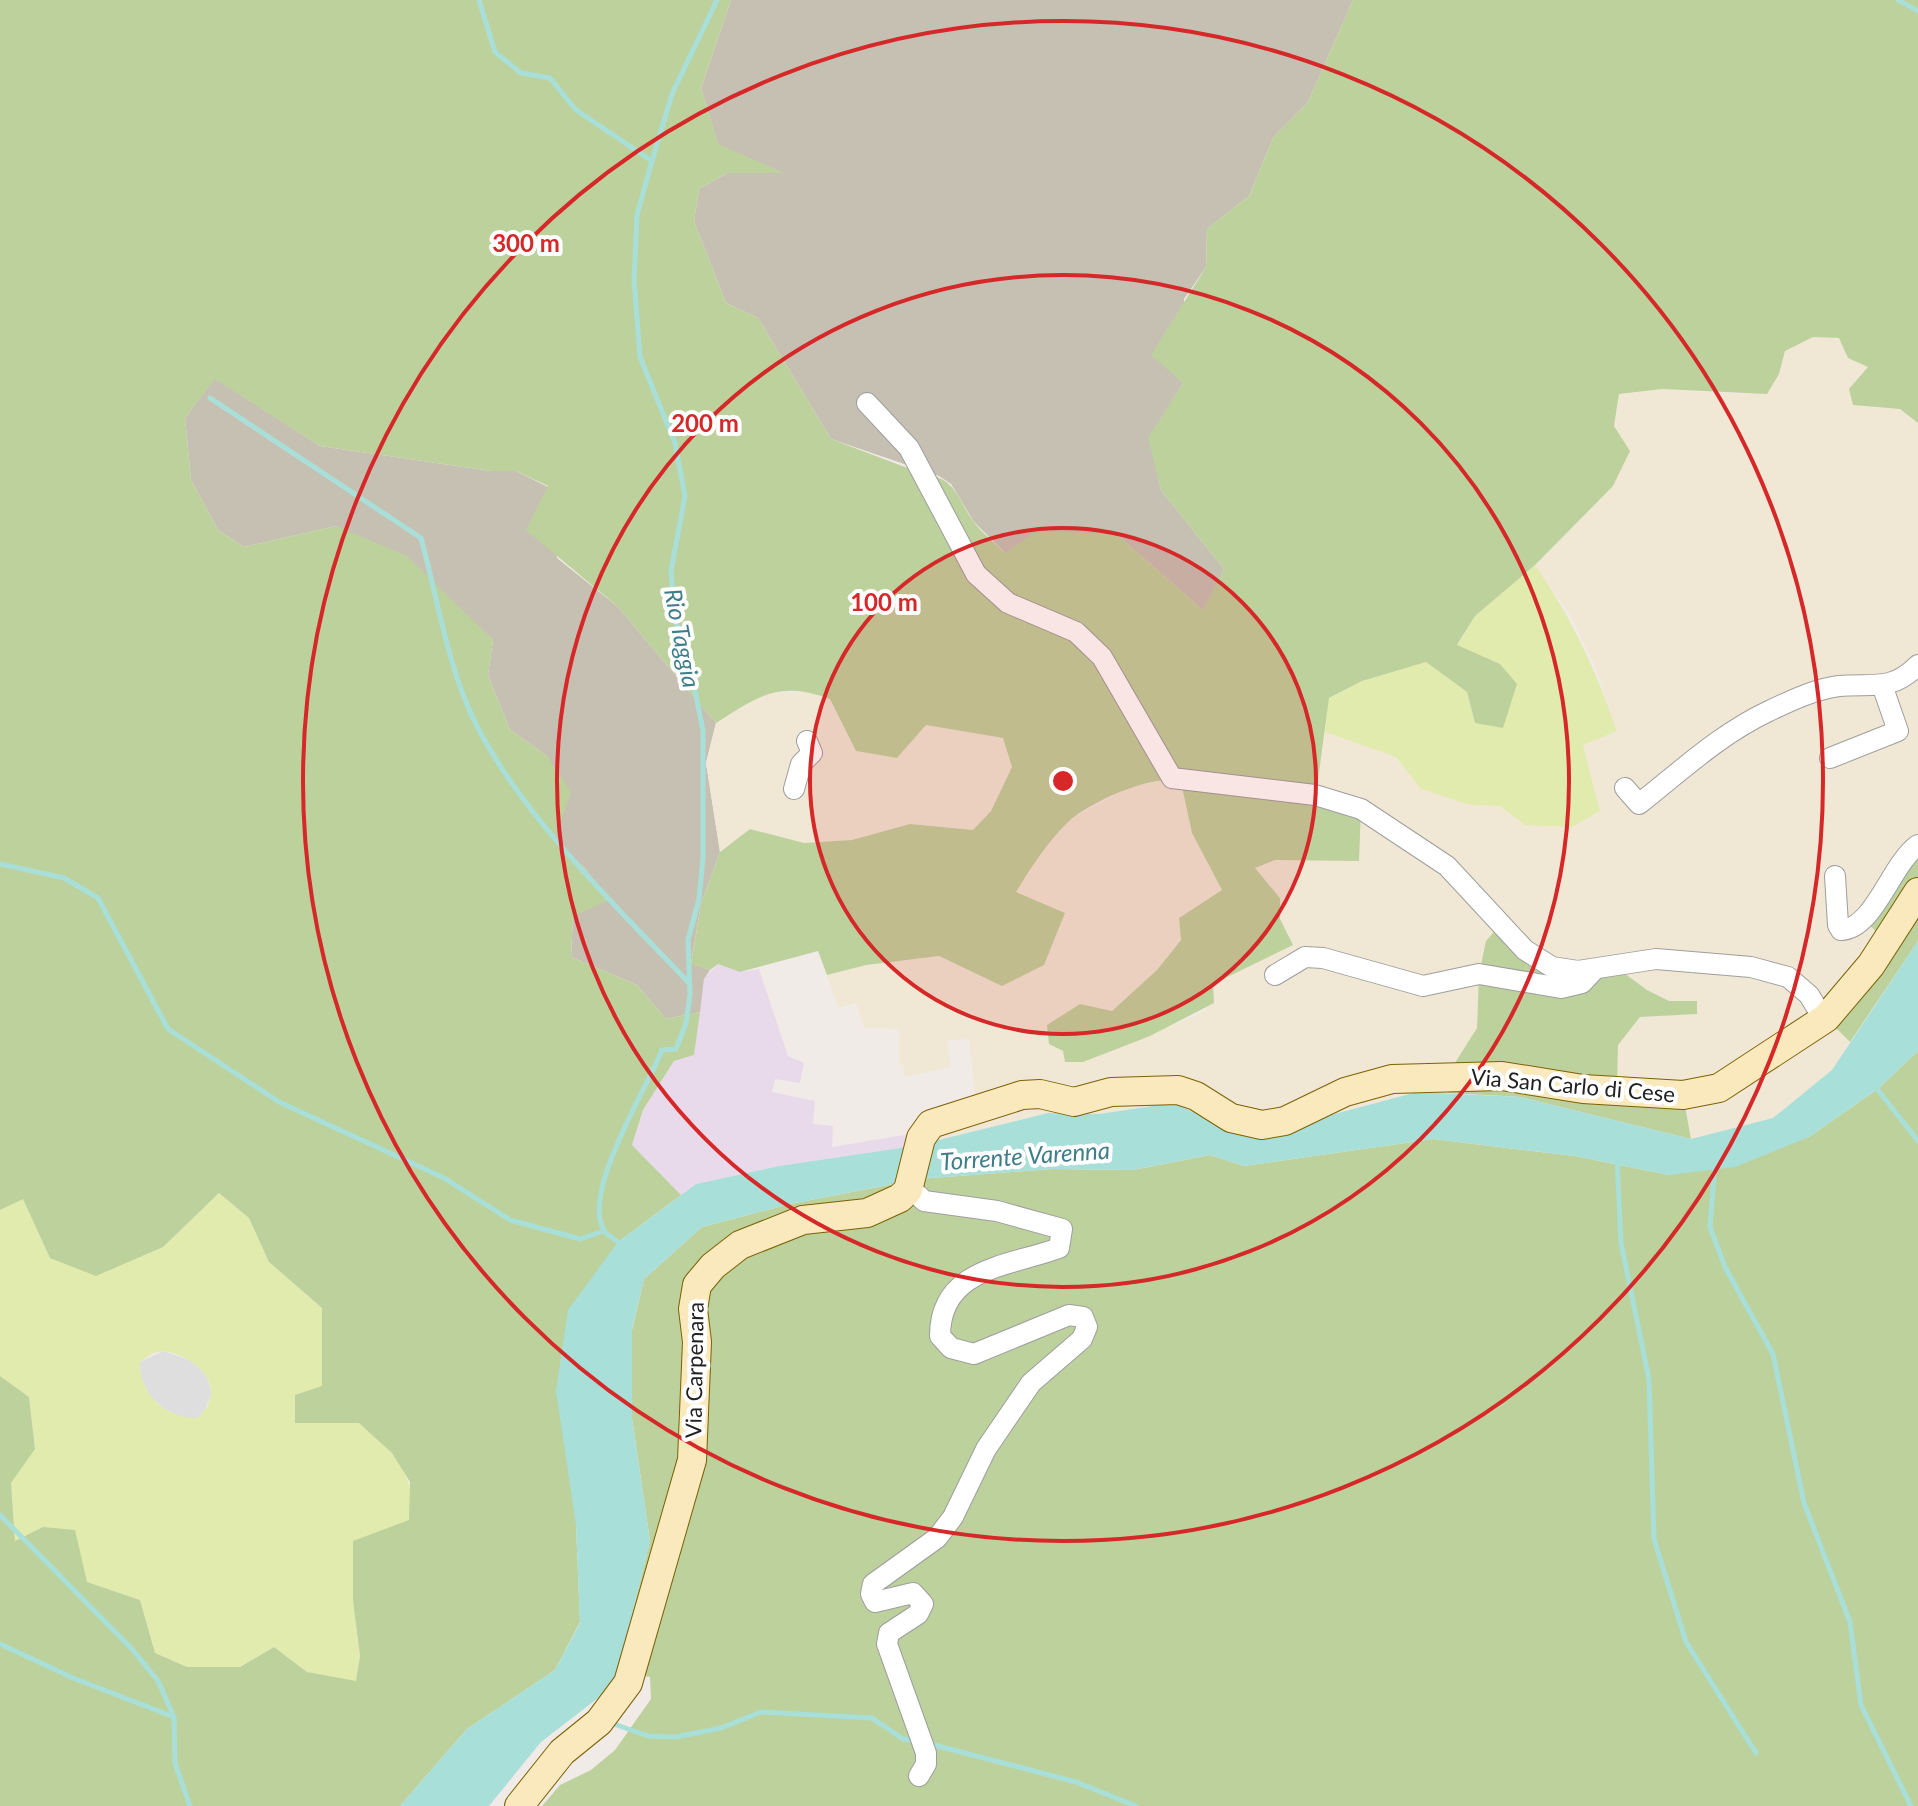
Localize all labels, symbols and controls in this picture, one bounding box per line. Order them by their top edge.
text: 300 m [492,228,560,257]
text: 200 m [671,408,739,437]
water label: Rio Taggia [659,586,707,690]
text: 100 m [850,587,918,616]
centre of rings [1049,767,1077,795]
street label: Via San Carlo di Cese [1470,1063,1676,1107]
water label: Torrente Varenna [939,1135,1111,1175]
street label: Via Carpenara [679,1302,709,1438]

